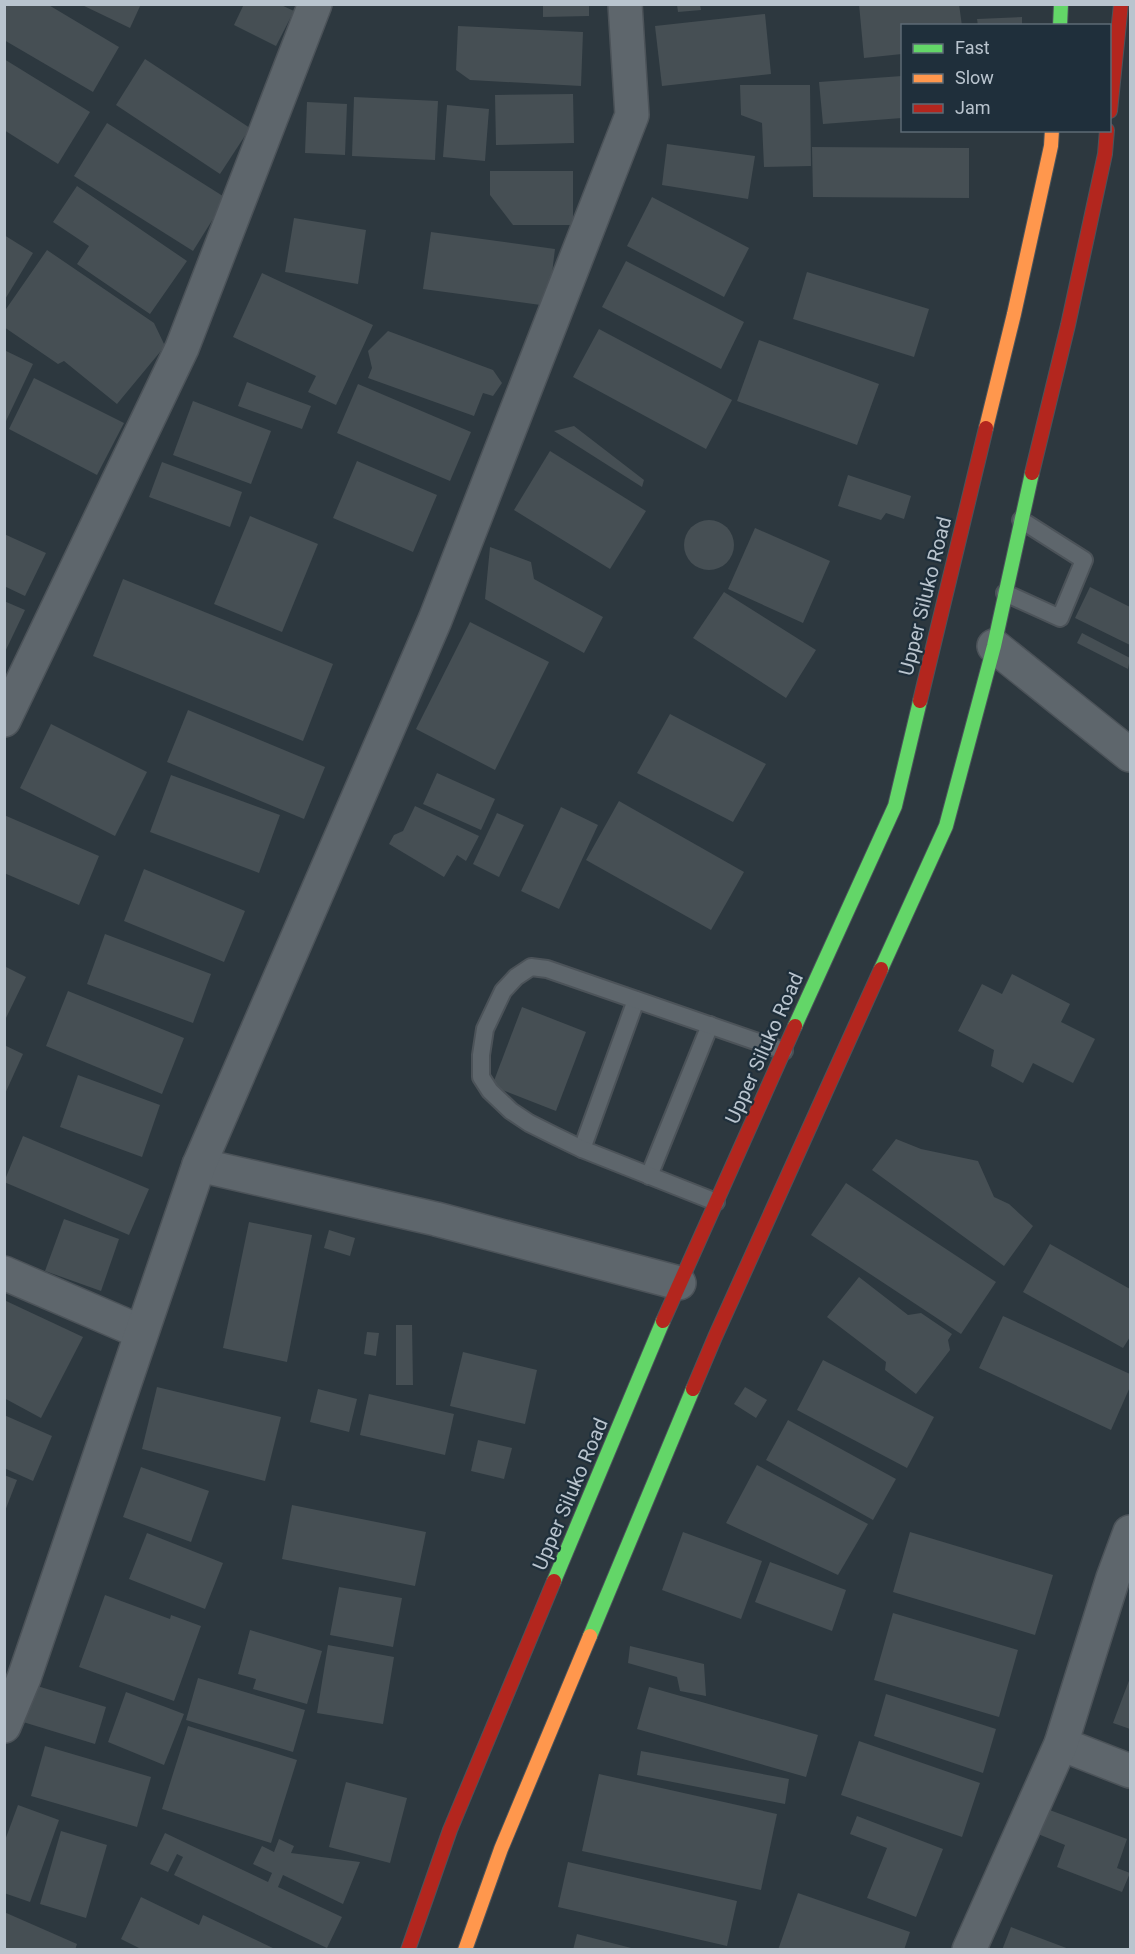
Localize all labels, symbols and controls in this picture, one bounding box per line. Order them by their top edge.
legend [901,24,1111,132]
text: Fast [955,37,990,58]
text: Slow [955,67,994,88]
text: Jam [955,97,991,118]
street label: Upper Siluko Road [894,514,956,678]
street label: Upper Siluko Road [720,969,808,1127]
street label: Upper Siluko Road [527,1414,613,1574]

